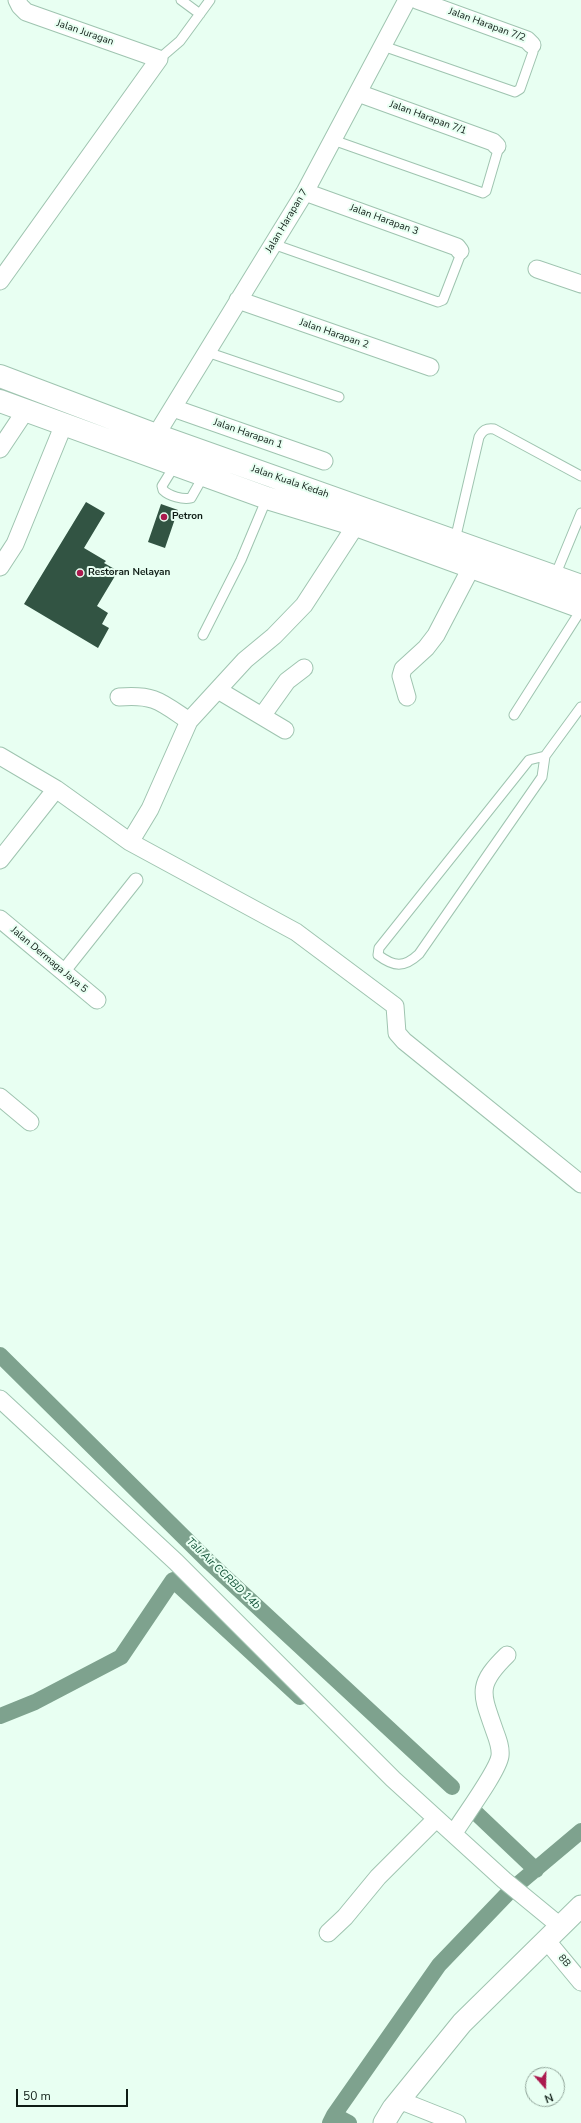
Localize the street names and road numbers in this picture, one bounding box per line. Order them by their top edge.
street label: Jalan Harapan 7/2 [447,6,527,44]
street label: Jalan Juragan [55,18,115,48]
street label: Jalan Harapan 7/1 [388,99,468,137]
street label: Jalan Harapan 7 [263,187,311,255]
street label: Jalan Harapan 3 [348,202,420,238]
street label: Jalan Harapan 2 [298,317,370,351]
street label: Jalan Harapan 1 [212,417,284,451]
street label: Jalan Kuala Kedah [250,463,330,501]
street label: Jalan Dermaga Jaya 5 [8,924,90,996]
street label: 8B [555,1952,573,1970]

